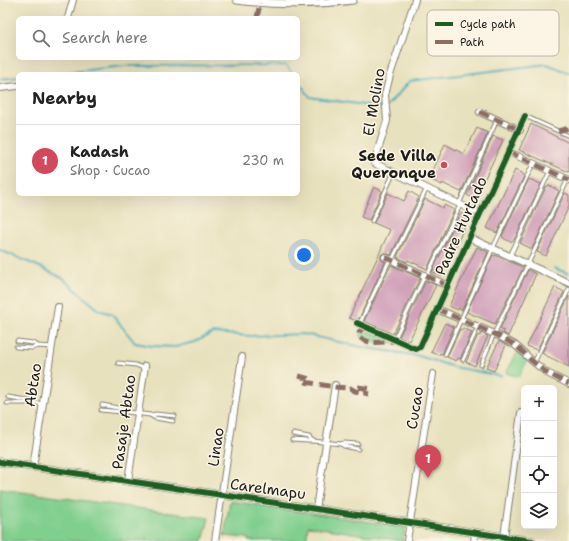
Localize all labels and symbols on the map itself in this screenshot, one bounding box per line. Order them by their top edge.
legend [427,10,559,56]
text: Cycle path [460,17,516,32]
text: Path [460,35,484,50]
street label: El Molino [358,66,390,138]
place label: Sede Villa Queronque [351,146,437,183]
marker: Sede Villa Queronque [439,160,449,170]
street label: Padre Hurtado [430,173,492,279]
your location [294,245,314,265]
street label: Abtao [20,362,46,408]
street label: Pasaje Abtao [107,373,141,471]
street label: Cucao [402,385,428,431]
street label: Linao [203,426,229,468]
pin: 1 [415,445,441,478]
street label: Carelmapu [229,474,307,504]

